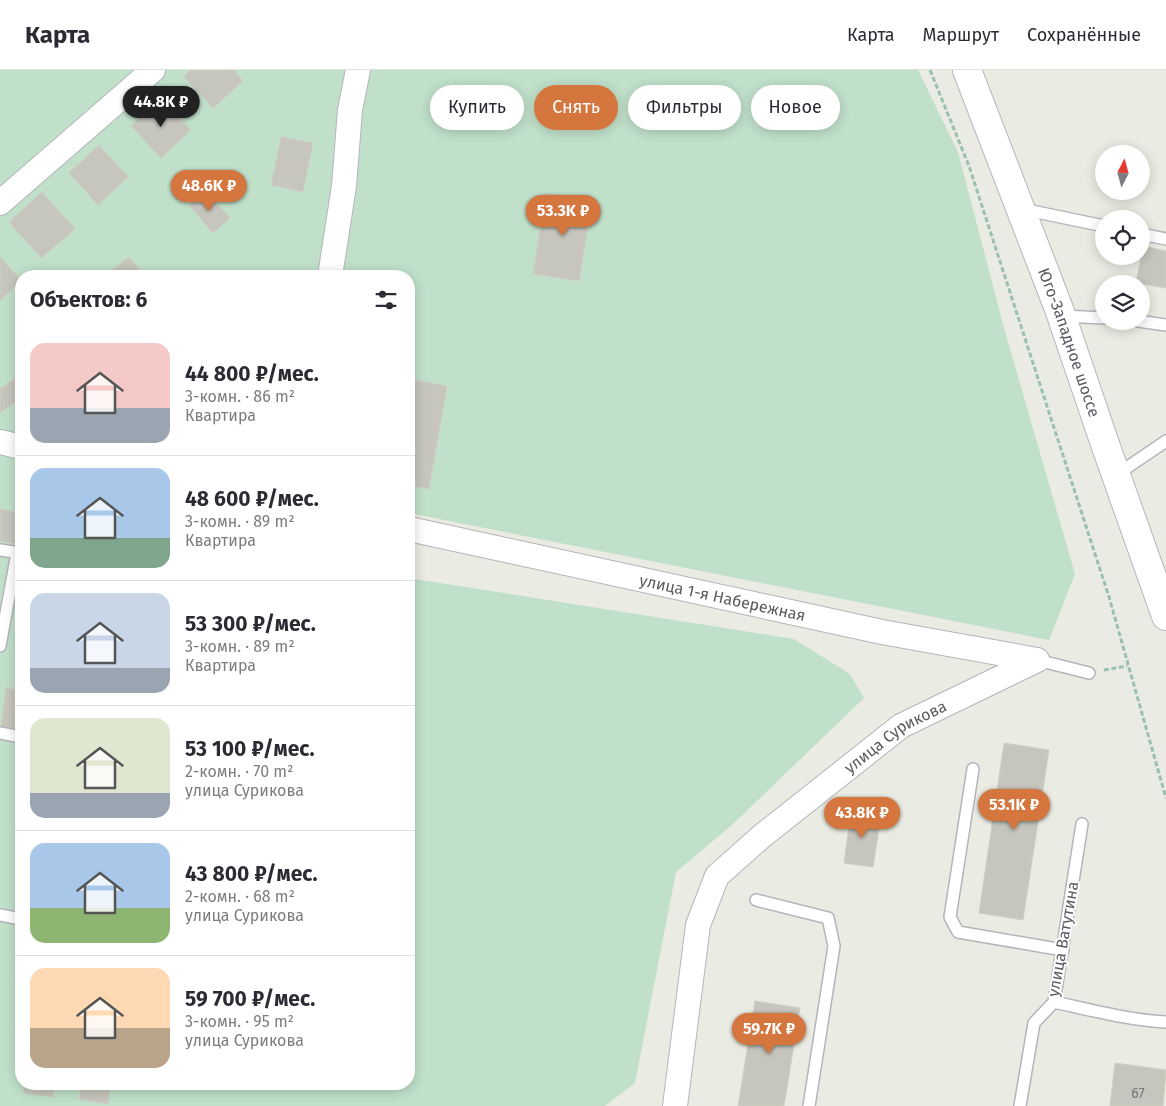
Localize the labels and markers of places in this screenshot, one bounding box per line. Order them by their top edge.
pin: 44.8K ₽ [115,85,207,128]
pin: 48.6K ₽ [163,170,255,212]
pin: 53.3K ₽ [517,194,609,237]
pin: 53.1K ₽ [968,788,1060,831]
pin: 43.8K ₽ [816,796,908,839]
pin: 59.7K ₽ [723,1012,815,1055]

